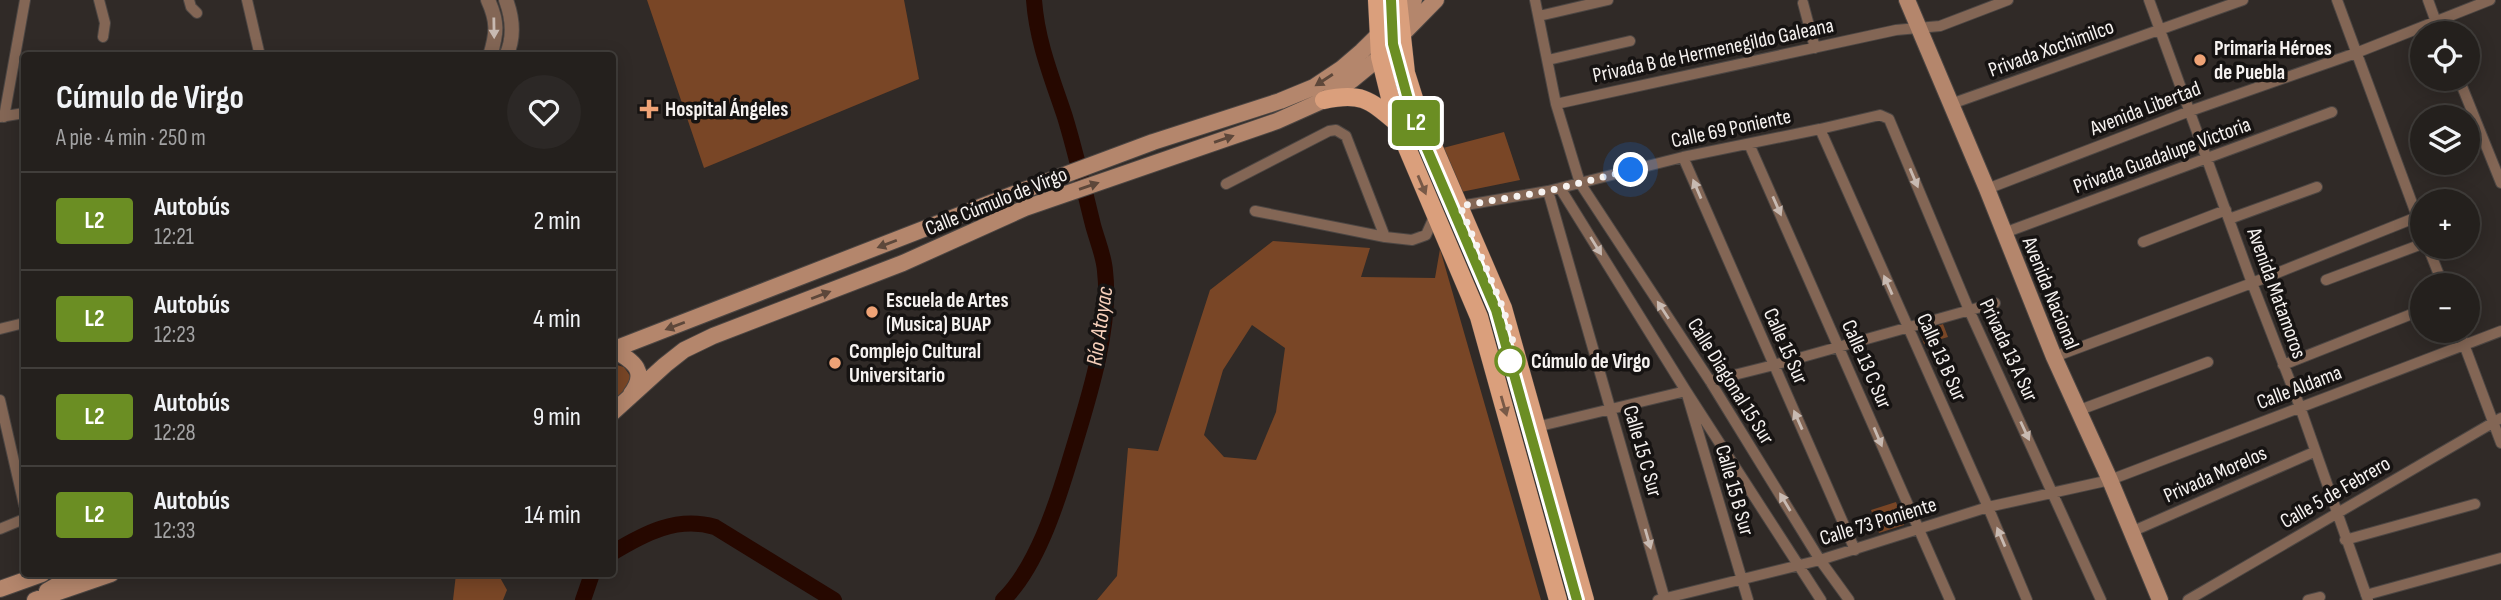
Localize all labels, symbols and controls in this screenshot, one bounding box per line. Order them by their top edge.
street label: Privada B de Hermenegildo Galeana [1590,13,1836,88]
street label: Privada Xochimilco [1985,14,2117,83]
one-way arrow [489,17,500,39]
map controls [2410,21,2480,343]
button: locate [2410,21,2480,91]
place label: Primaria Héroes de Puebla [2214,36,2332,85]
marker: Primaria Héroes de Puebla [2192,52,2208,68]
one-way arrow [1315,73,1334,86]
button: heart [507,75,581,149]
street label: Avenida Libertad [2085,76,2204,141]
text: Cúmulo de Virgo [56,78,244,118]
place label: Hospital Ángeles [665,97,788,122]
marker: Hospital Ángeles [639,99,659,119]
line badge: L2 [1384,100,1448,146]
street label: Calle 69 Poniente [1669,104,1793,153]
button: layers [2410,105,2480,175]
text: L2 [1406,108,1426,137]
street label: Privada Guadalupe Victoria [2070,112,2254,199]
text: A pie · 4 min · 250 m [56,124,206,152]
one-way arrow [1214,133,1235,144]
your location [1613,152,1648,187]
street label: Calle Cúmulo de Virgo [922,162,1071,241]
one-way arrow [1908,167,1919,188]
one-way arrow [1417,175,1428,196]
one-way arrow [1691,179,1703,199]
one-way arrow [1079,180,1100,191]
button: + [2410,189,2480,259]
text: Autobús [154,192,230,223]
one-way arrow [1771,196,1783,216]
text: L2 [84,206,105,235]
text: 2 min [533,206,581,237]
text: 12:21 [154,223,194,251]
street label: Avenida Matamoros [2241,223,2312,362]
street label: Avenida Nacional [2016,232,2084,353]
one-way arrow [1589,236,1602,255]
one-way arrow [876,238,897,249]
button: − [2410,273,2480,343]
one-way arrow [1882,274,1893,295]
water label: Río Atoyac [1081,285,1119,368]
place label: Escuela de Artes (Musica) BUAP [886,288,1009,337]
one-way arrow [810,289,831,300]
text: Autobús [154,290,230,321]
street label: Privada 13 A Sur [1974,295,2043,406]
one-way arrow [1657,300,1670,319]
text: L2 [84,304,105,333]
text: 4 min [533,304,581,335]
marker: Escuela de Artes (Musica) BUAP [864,304,880,320]
street label: Calle 15 Sur [1758,304,1813,388]
street label: Calle 13 B Sur [1911,309,1972,405]
street label: Calle Diagonal 15 Sur [1682,314,1779,449]
street label: Calle 13 C Sur [1836,316,1897,412]
text: 12:23 [154,321,195,349]
one-way arrow [664,321,685,332]
place label: Complejo Cultural Universitario [849,339,981,388]
marker: Cúmulo de Virgo [1495,346,1525,376]
place label: Cúmulo de Virgo [1531,349,1651,374]
marker: Complejo Cultural Universitario [827,355,843,371]
street label: Calle Aldama [2253,360,2345,415]
text: Autobús [154,388,230,419]
one-way arrow [1499,396,1509,417]
text: L2 [84,402,105,431]
text: 9 min [533,402,581,433]
street label: Calle 15 C Sur [1618,403,1667,500]
one-way arrow [1792,410,1804,430]
text: 12:28 [154,419,196,447]
one-way arrow [2019,421,2031,441]
one-way arrow [1872,427,1884,447]
street label: Privada Morelos [2160,441,2271,508]
street label: Calle 15 B Sur [1710,442,1759,538]
street label: Calle 5 de Febrero [2276,451,2395,534]
text: Autobús [154,486,230,517]
street label: Calle 73 Poniente [1817,492,1940,551]
one-way arrow [1778,493,1791,512]
text: L2 [84,500,105,529]
text: 14 min [524,500,581,531]
text: 12:33 [154,517,195,545]
one-way arrow [1995,527,2007,547]
one-way arrow [1643,528,1654,550]

